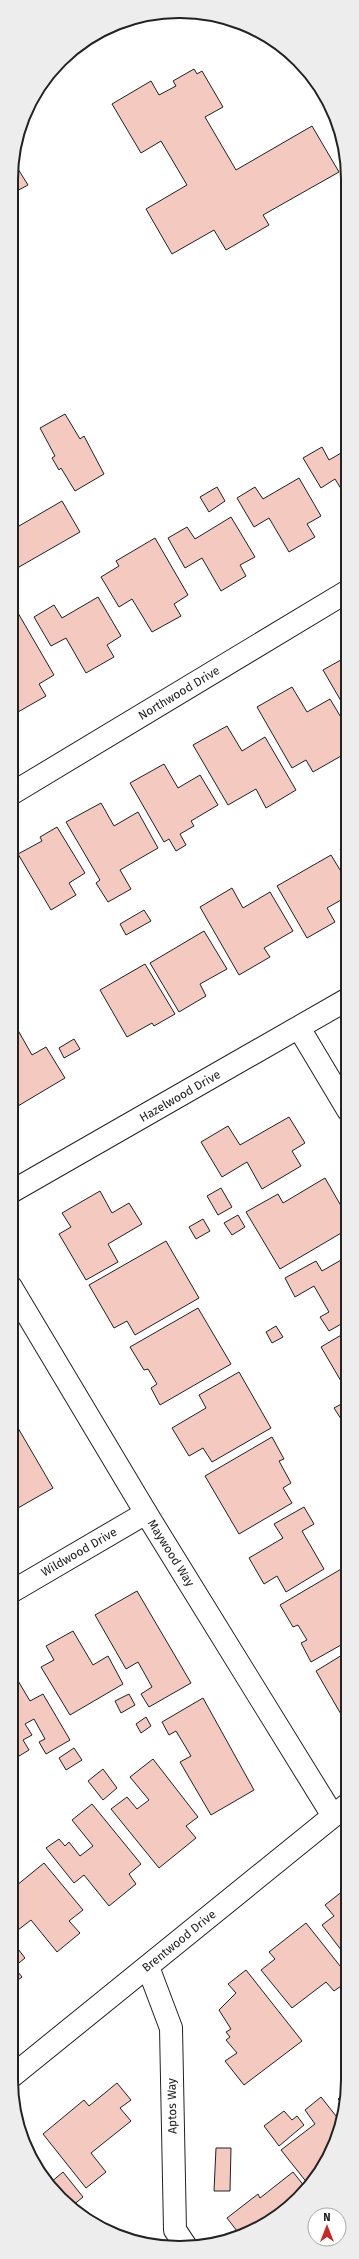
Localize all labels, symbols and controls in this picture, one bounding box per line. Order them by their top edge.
street label: Northwood Drive [136,663,222,723]
street label: Hazelwood Drive [137,1067,223,1125]
street label: Maywood Way [145,1517,197,1589]
street label: Wildwood Drive [39,1525,119,1579]
street label: Brentwood Drive [139,1907,219,1975]
street label: Aptos Way [165,2078,179,2134]
north arrow [307,2207,347,2247]
text: N [323,2211,331,2224]

